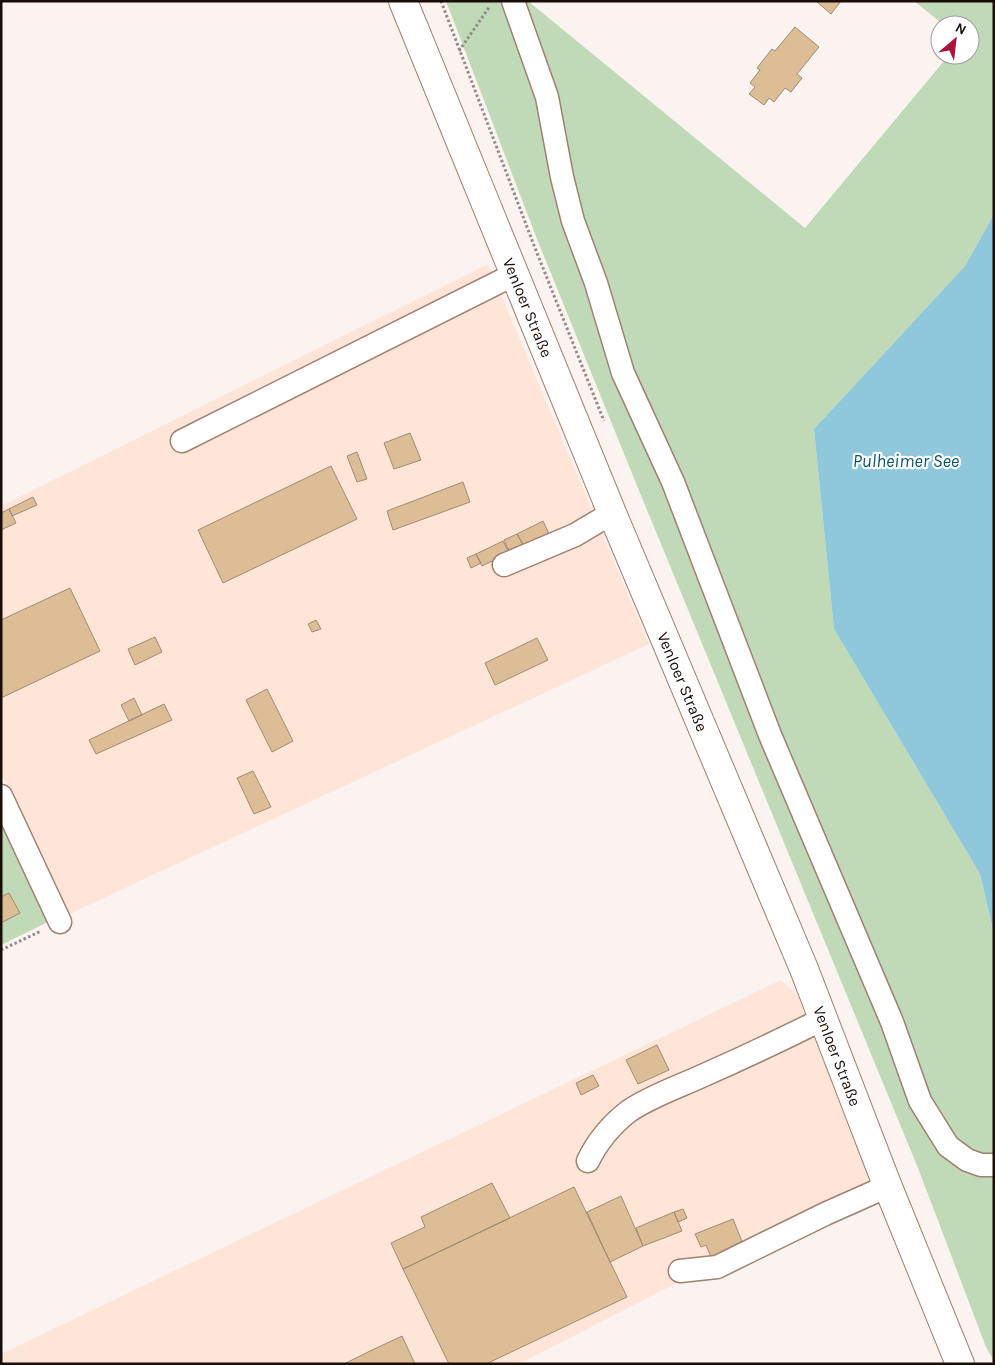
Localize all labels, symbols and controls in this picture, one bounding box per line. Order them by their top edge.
north arrow [930,15,980,65]
text: N [952,19,969,39]
street label: Venloer Straße [499,255,557,360]
water label: Pulheimer See [853,450,959,472]
street label: Venloer Straße [654,629,712,734]
street label: Venloer Straße [810,1003,865,1109]

